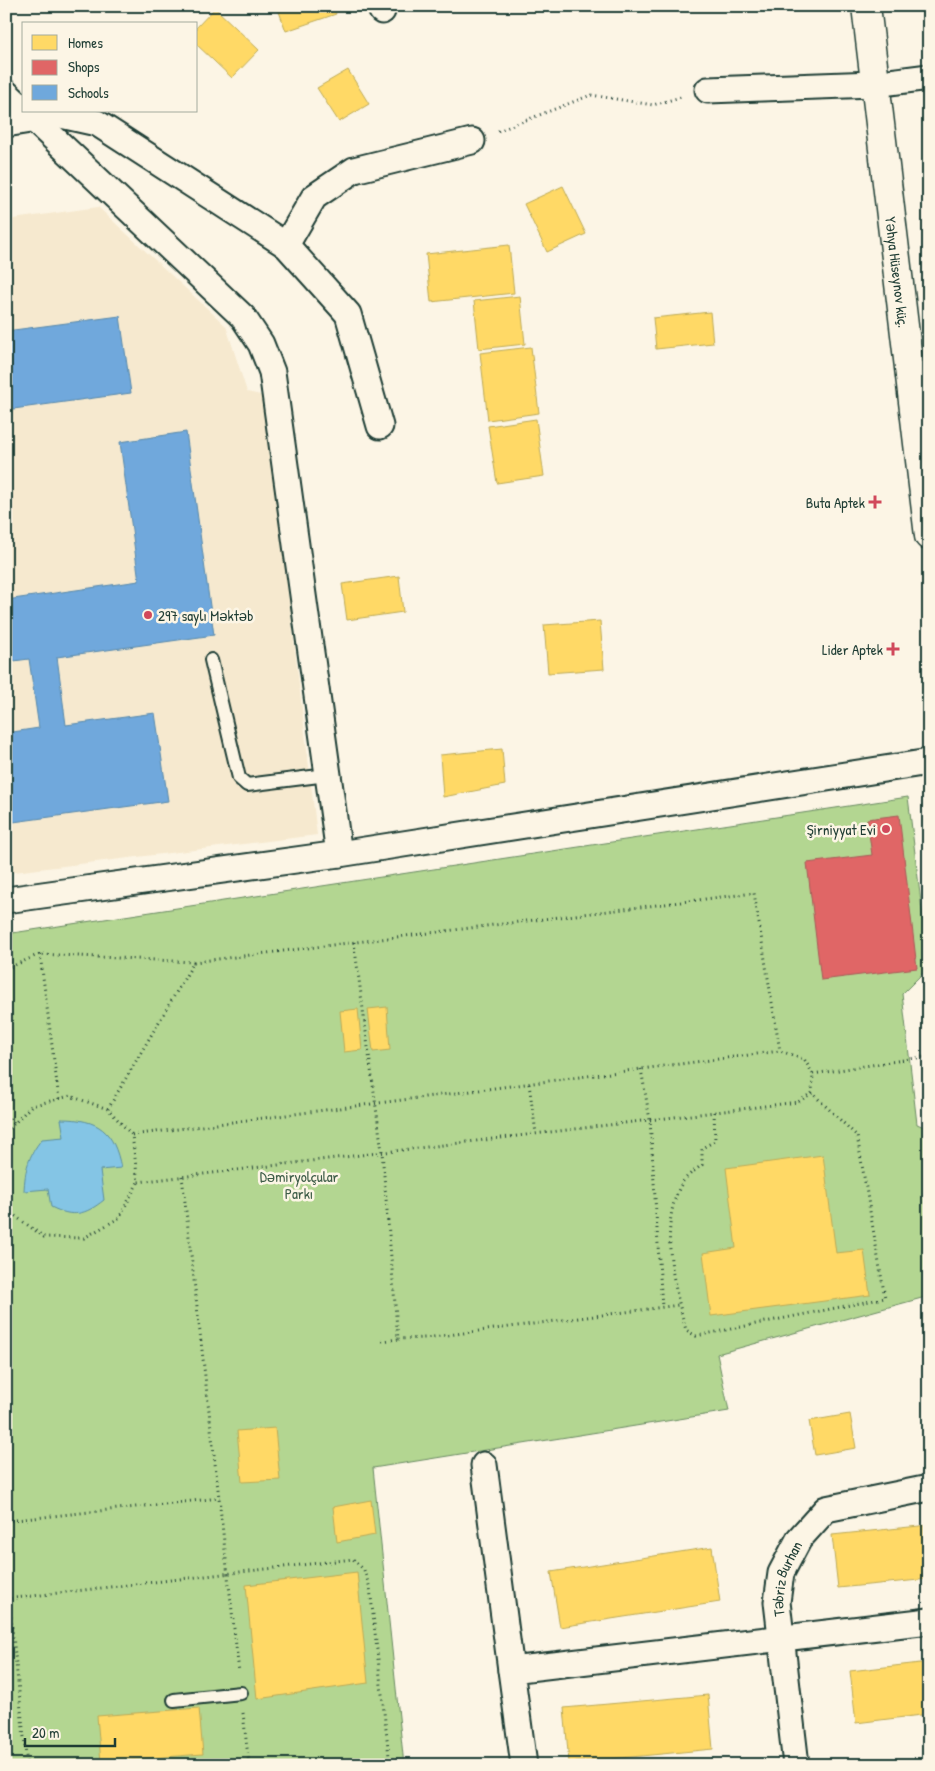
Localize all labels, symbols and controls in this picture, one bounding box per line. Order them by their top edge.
legend [22,22,198,112]
text: Homes [68,32,103,53]
text: Shops [68,56,100,77]
text: Schools [68,82,109,103]
street label: Yəhya Hüseynov küç. [881,215,915,329]
place label: Buta Aptek [806,492,865,513]
marker: Buta Aptek [869,496,881,508]
place label: 297 saylı Məktəb [158,605,253,626]
marker: 297 saylı Məktəb [142,609,154,621]
place label: Lider Aptek [822,639,883,660]
marker: Lider Aptek [887,643,899,655]
place label: Şirniyyat Evi [807,819,876,840]
marker: Şirniyyat Evi [880,823,892,835]
park label: Dəmiryolçular Parkı [260,1166,339,1204]
street label: Təbriz Burhan [766,1537,807,1618]
scale bar [25,1716,115,1748]
text: 20 m [32,1722,59,1743]

